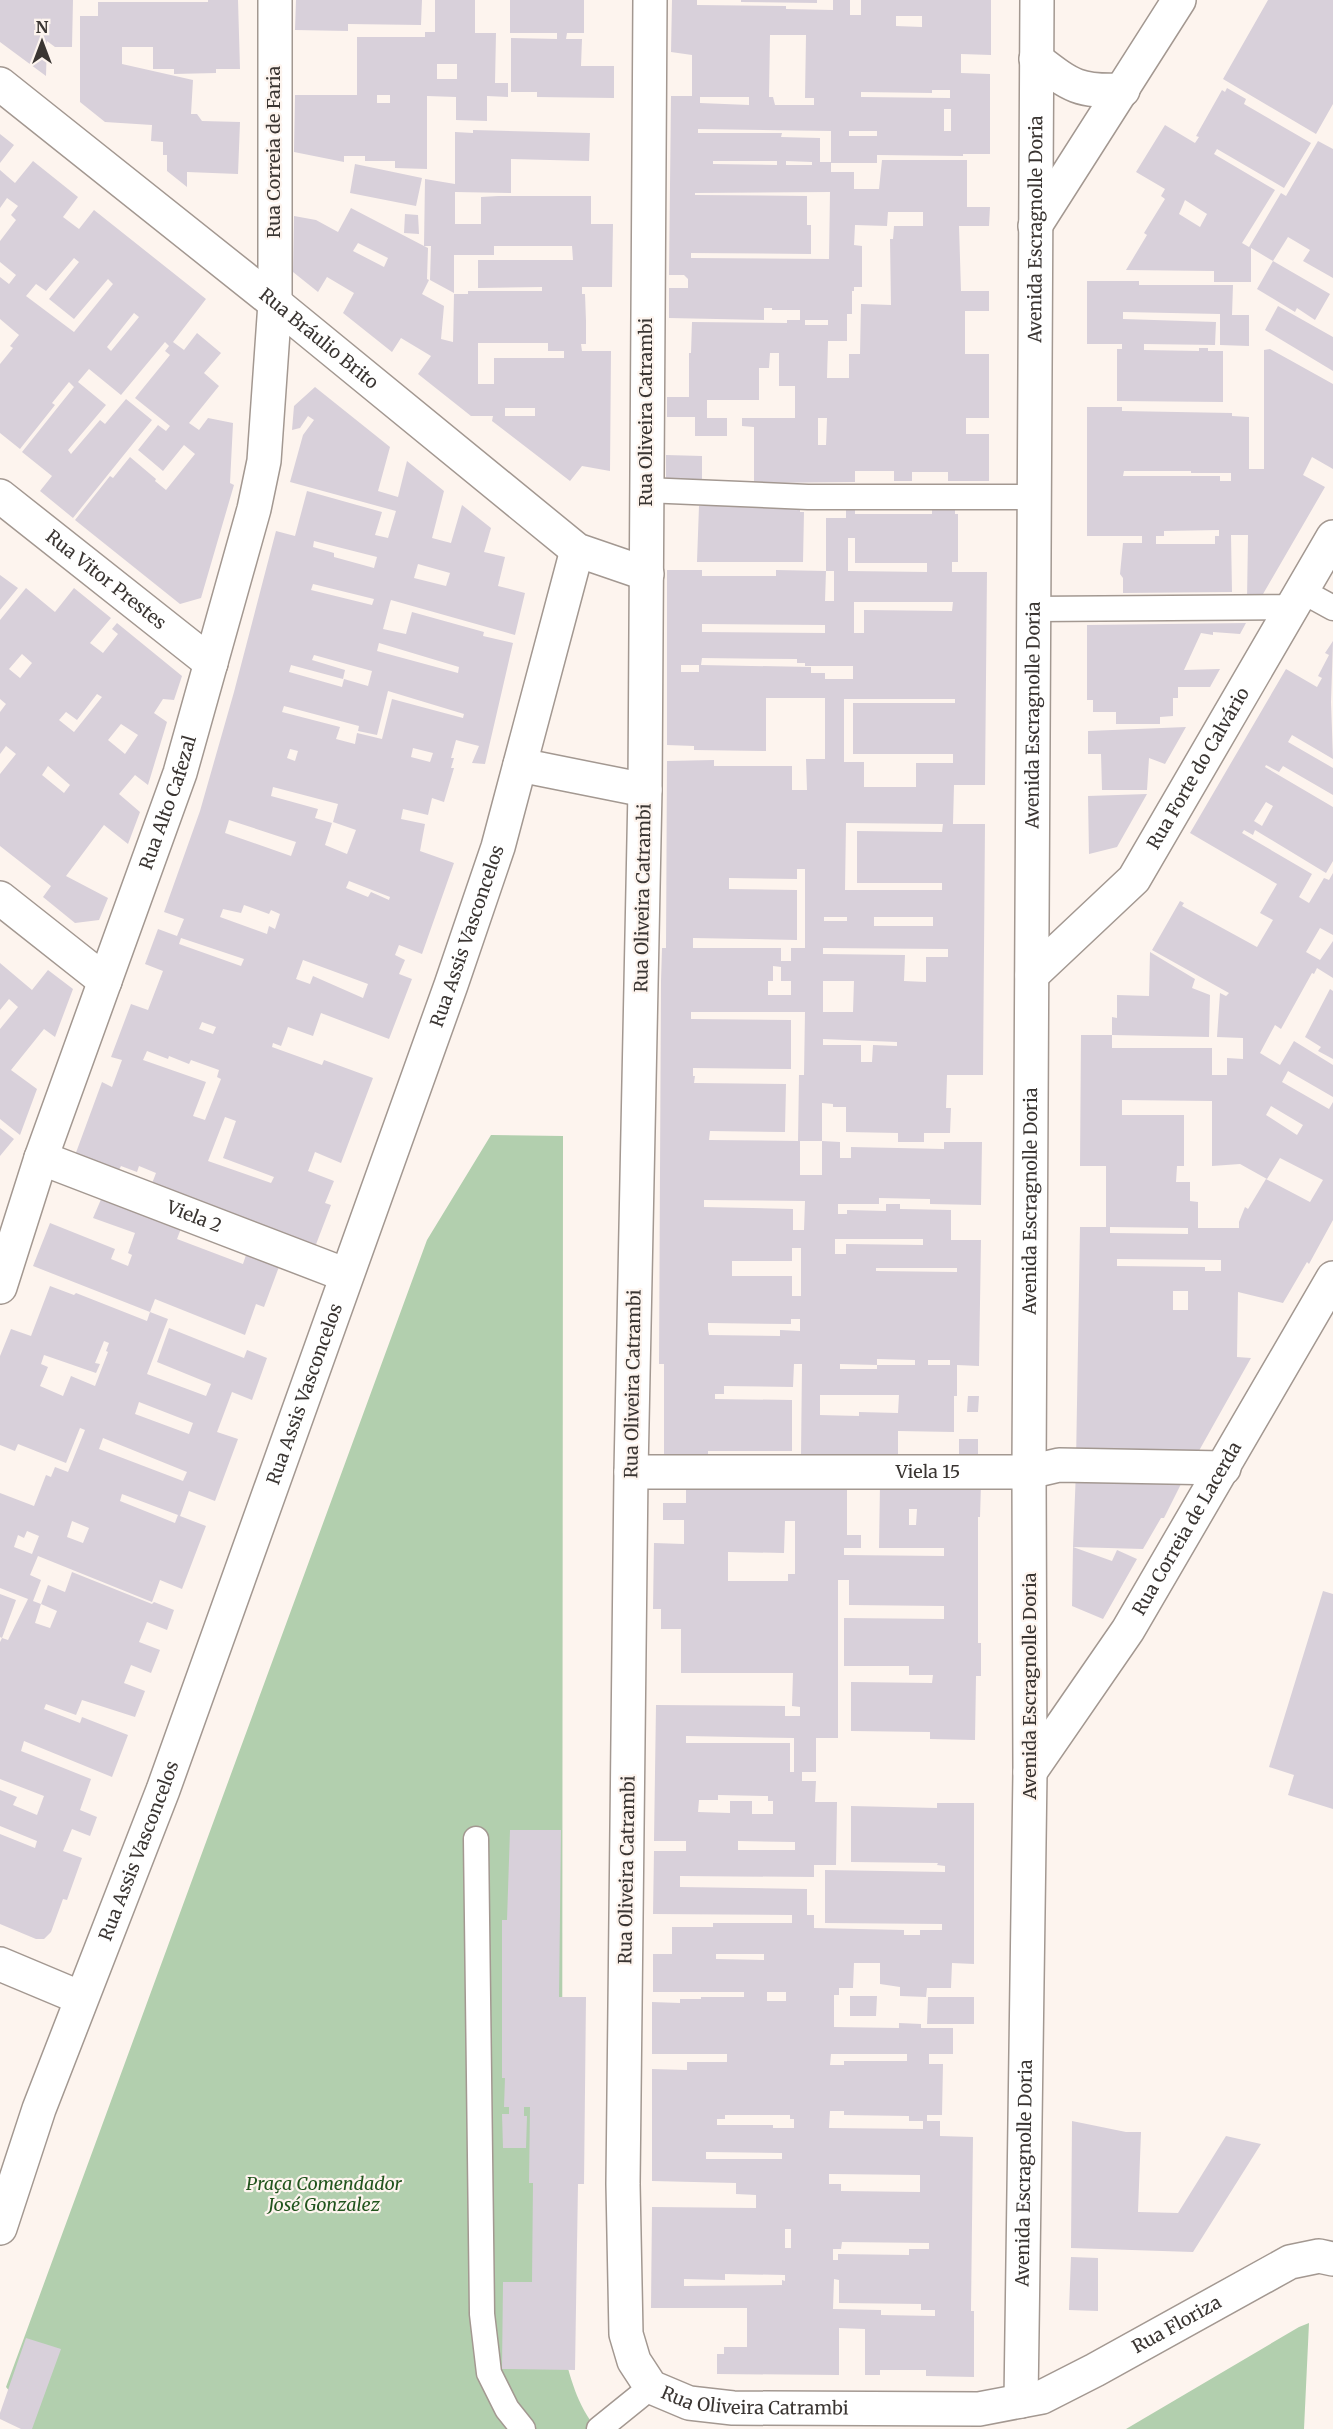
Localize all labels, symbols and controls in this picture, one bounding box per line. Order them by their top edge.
north arrow [12,12,72,72]
text: N [36,17,49,37]
street label: Rua Correia de Faria [262,65,285,238]
street label: Avenida Escragnolle Doria [1023,115,1047,344]
street label: Rua Bráulio Brito [255,283,383,394]
street label: Rua Oliveira Catrambi [634,317,657,506]
street label: Rua Vitor Prestes [41,525,171,634]
street label: Avenida Escragnolle Doria [1020,601,1045,830]
street label: Rua Forte do Calvário [1142,683,1254,853]
street label: Rua Alto Cafezal [134,732,201,873]
street label: Rua Oliveira Catrambi [629,803,656,993]
street label: Rua Assis Vasconcelos [425,842,509,1030]
street label: Avenida Escragnolle Doria [1018,1087,1042,1316]
street label: Viela 2 [163,1195,225,1237]
street label: Rua Oliveira Catrambi [619,1289,646,1479]
street label: Rua Assis Vasconcelos [261,1300,347,1488]
street label: Rua Correia de Lacerda [1127,1437,1246,1619]
street label: Viela 15 [895,1460,960,1483]
street label: Avenida Escragnolle Doria [1018,1572,1041,1800]
street label: Rua Assis Vasconcelos [94,1758,184,1944]
street label: Rua Oliveira Catrambi [613,1775,640,1965]
street label: Avenida Escragnolle Doria [1011,2059,1037,2288]
park label: Praça Comendador José Gonzalez [246,2172,403,2216]
street label: Rua Floriza [1128,2290,1225,2358]
street label: Rua Oliveira Catrambi [658,2381,849,2419]

